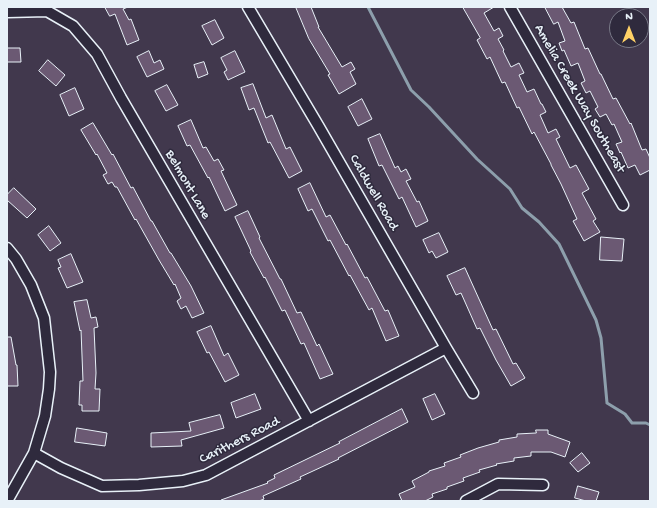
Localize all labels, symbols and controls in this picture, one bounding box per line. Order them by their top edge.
north arrow [609,8,649,48]
text: N [625,11,633,23]
street label: Amelia Creek Way Southeast [530,22,628,176]
street label: Belmont Lane [160,147,214,223]
street label: Caldwell Road [345,152,401,234]
street label: Carithers Road [197,414,283,468]

